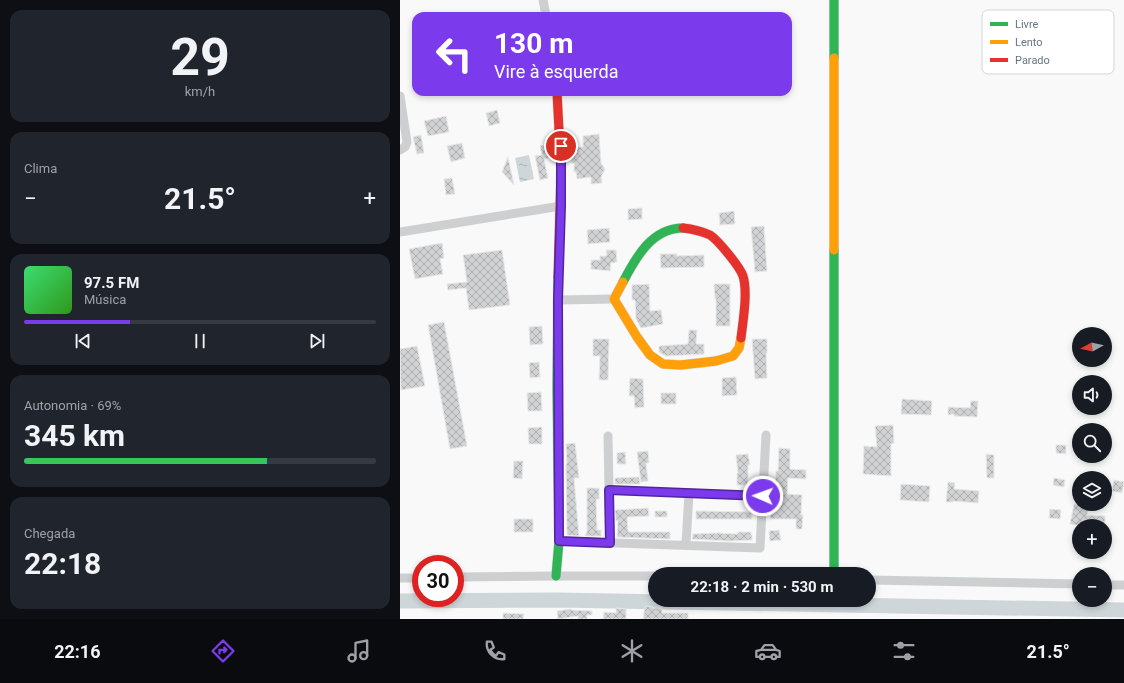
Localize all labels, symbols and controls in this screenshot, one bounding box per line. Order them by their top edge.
legend [982,10,1114,74]
text: Livre [1015,18,1039,31]
text: 29 [170,27,230,88]
text: 130 m [494,27,573,60]
icon: left [428,28,480,80]
text: Lento [1015,36,1043,49]
text: Parado [1015,54,1050,67]
text: Vire à esquerda [494,61,618,82]
text: km/h [185,84,215,99]
pin [544,129,578,163]
icon: arrive [550,135,572,157]
text: Clima [24,161,57,176]
text: 21.5° [164,181,236,216]
text: − [24,186,37,211]
text: + [364,186,376,211]
text: 97.5 FM [84,274,139,292]
text: Música [84,292,126,307]
north arrow [1072,327,1112,367]
map controls [1072,327,1112,607]
icon: previous [72,330,94,352]
icon: pause [189,330,211,352]
icon: next [306,330,328,352]
button: sound [1072,375,1112,415]
text: Autonomia · 69% [24,398,121,413]
text: 345 km [24,418,125,453]
button: search [1072,423,1112,463]
button: layers [1072,471,1112,511]
position arrow [742,475,784,517]
button: + [1072,519,1112,559]
text: Chegada [24,526,75,541]
text: 22:18 [24,546,101,581]
speed limit sign: 30 [412,555,464,607]
button: − [1072,567,1112,607]
text: 22:18 · 2 min · 530 m [691,578,833,596]
icon: directions [209,637,237,665]
icon: music [345,637,373,665]
icon: phone [481,637,509,665]
icon: climate [618,637,646,665]
icon: car [754,637,782,665]
icon: filters [890,637,918,665]
text: 22:16 [54,641,101,662]
text: 21.5° [1027,641,1070,662]

